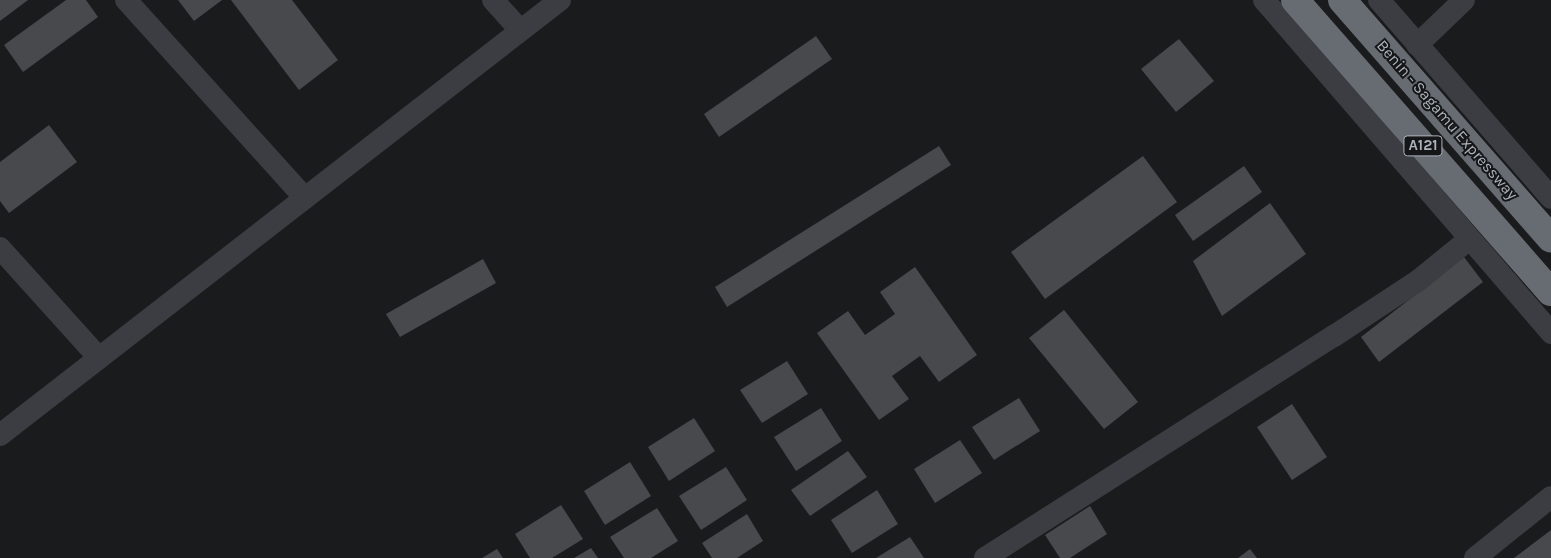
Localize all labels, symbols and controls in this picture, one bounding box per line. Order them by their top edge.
street label: Benin - Sagamu Expressway [1372,36,1522,204]
road number: A121 [1403,134,1443,158]

